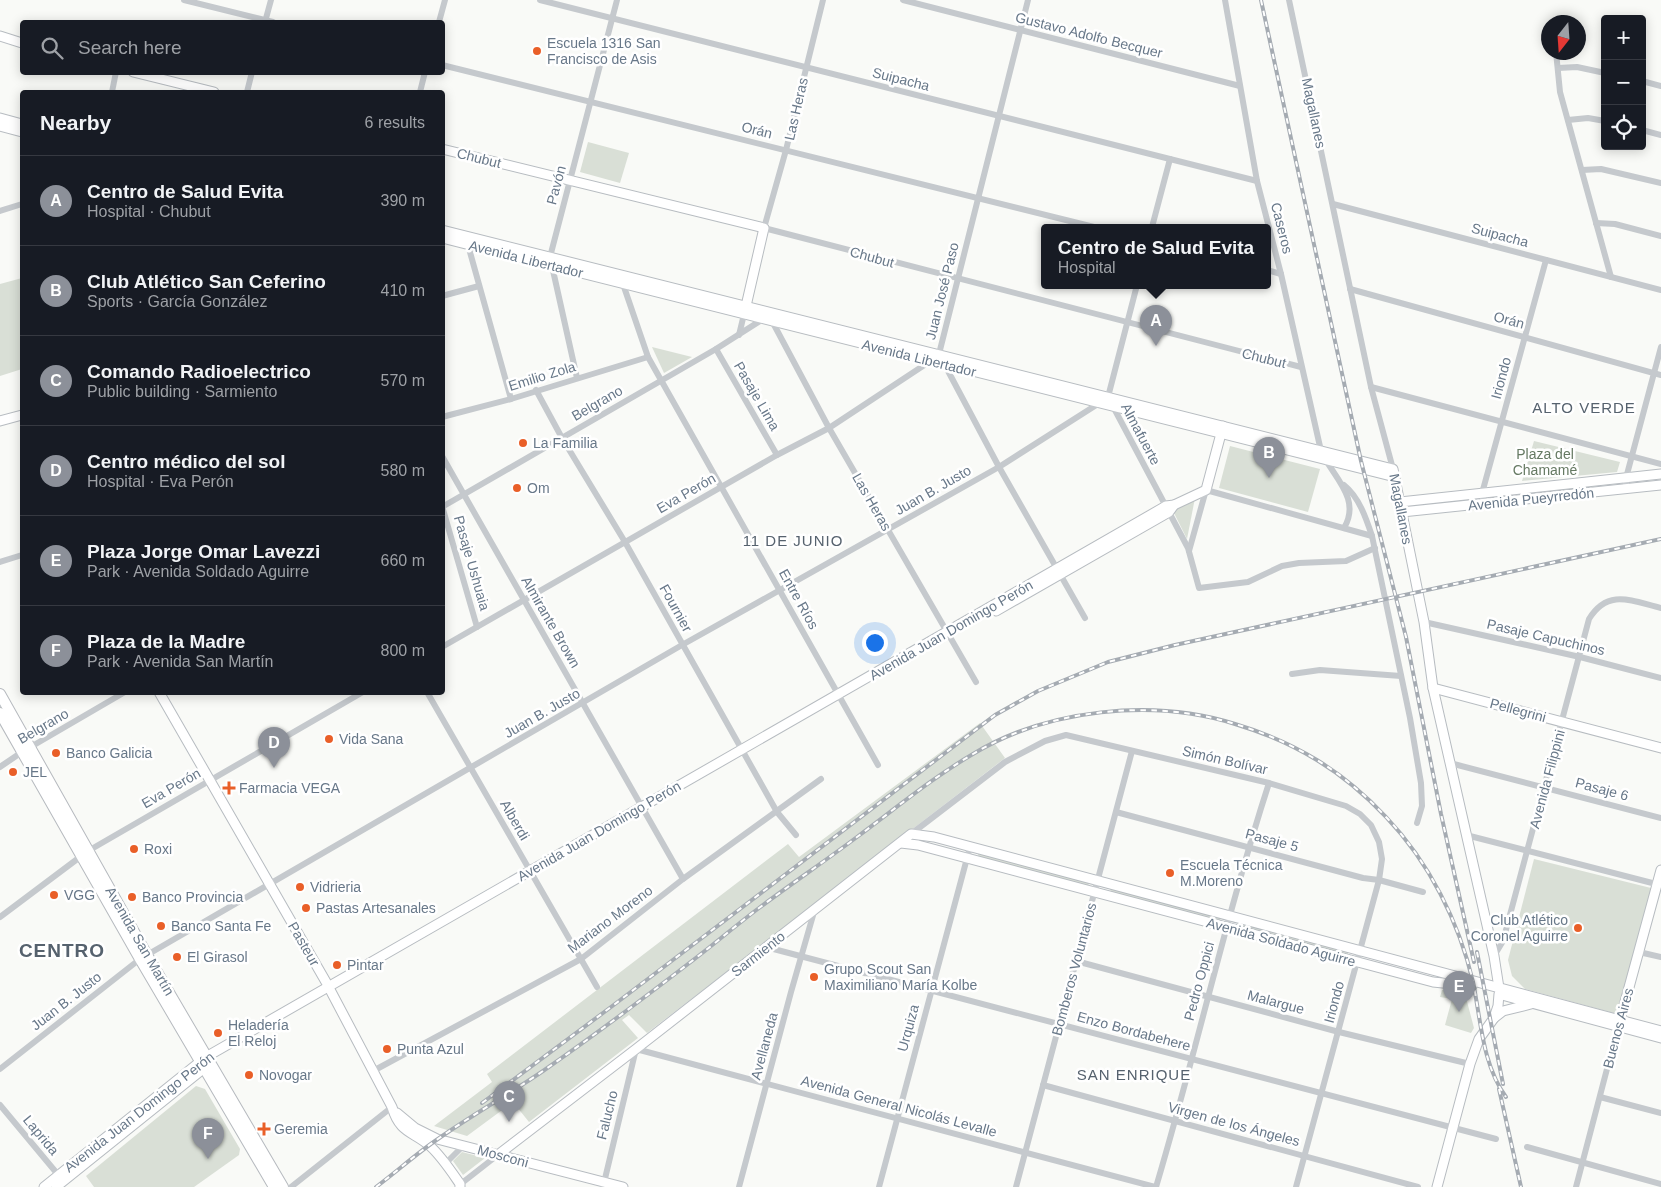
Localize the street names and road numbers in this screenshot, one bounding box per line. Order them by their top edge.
street label: Gustavo Adolfo Becquer [1014,9,1165,61]
street label: Suipacha [871,64,931,94]
street label: Las Heras [781,76,811,142]
street label: Magallanes [1299,76,1329,150]
street label: Orán [740,118,774,142]
street label: Chubut [455,145,503,171]
street label: Pavón [543,164,569,206]
street label: Caseros [1268,201,1296,255]
street label: Suipacha [1470,220,1530,250]
street label: Avenida Libertador [467,237,585,281]
street label: Juan José Paso [922,241,962,341]
street label: Chubut [848,243,896,271]
street label: Orán [1492,308,1526,332]
street label: Avenida Libertador [860,336,978,380]
street label: Chubut [1240,345,1288,371]
street label: Iriondo [1488,355,1514,401]
street label: Emilio Zola [507,358,578,394]
street label: Pasaje Lima [731,359,783,434]
street label: Belgrano [569,382,625,424]
street label: Almafuerte [1118,400,1164,468]
street label: Juan B. Justo [892,462,974,518]
street label: Eva Perón [654,470,718,516]
street label: Las Heras [849,470,895,534]
street label: Magallanes [1386,472,1416,546]
street label: Avenida Pueyrredón [1467,484,1595,514]
street label: Pasaje Ushuaia [451,514,493,613]
street label: Entre Ríos [776,566,822,632]
street label: Almirante Brown [518,574,584,670]
street label: Avenida Juan Domingo Perón [867,577,1035,683]
street label: Fournier [656,581,696,635]
street label: Pasaje Capuchinos [1485,616,1607,658]
street label: Juan B. Justo [501,685,583,741]
street label: Pellegrini [1488,695,1548,725]
street label: Belgrano [15,705,71,747]
street label: Avenida Filippini [1526,728,1568,830]
street label: Simón Bolívar [1181,742,1270,778]
street label: Eva Perón [139,765,203,811]
street label: Pasaje 6 [1574,774,1631,804]
street label: Avenida Juan Domingo Perón [515,778,683,884]
street label: Alberdi [497,797,533,843]
street label: Pasaje 5 [1244,825,1301,855]
street label: Mariano Moreno [564,882,656,956]
street label: Avenida San Martín [102,884,178,998]
street label: Bomberos Voluntarios [1049,901,1099,1037]
street label: Avenida Soldado Aguirre [1205,914,1358,970]
street label: Pasteur [285,919,323,969]
street label: Sarmiento [728,928,788,980]
street label: Pedro Oppici [1181,940,1217,1022]
street label: Juan B. Justo [28,968,105,1033]
street label: Iriondo [1321,979,1347,1025]
street label: Buenos Aires [1600,986,1636,1070]
street label: Malargue [1246,987,1306,1017]
street label: Urquiza [894,1002,922,1053]
street label: Enzo Bordabehere [1076,1008,1193,1054]
street label: Avellaneda [747,1010,781,1081]
street label: Avenida Juan Domingo Perón [61,1049,217,1175]
street label: Avenida General Nicolás Levalle [799,1072,999,1140]
street label: Falucho [593,1089,621,1141]
street label: Virgen de los Ángeles [1166,1099,1302,1149]
street label: Laprida [20,1112,62,1158]
street label: Mosconi [476,1142,530,1170]

